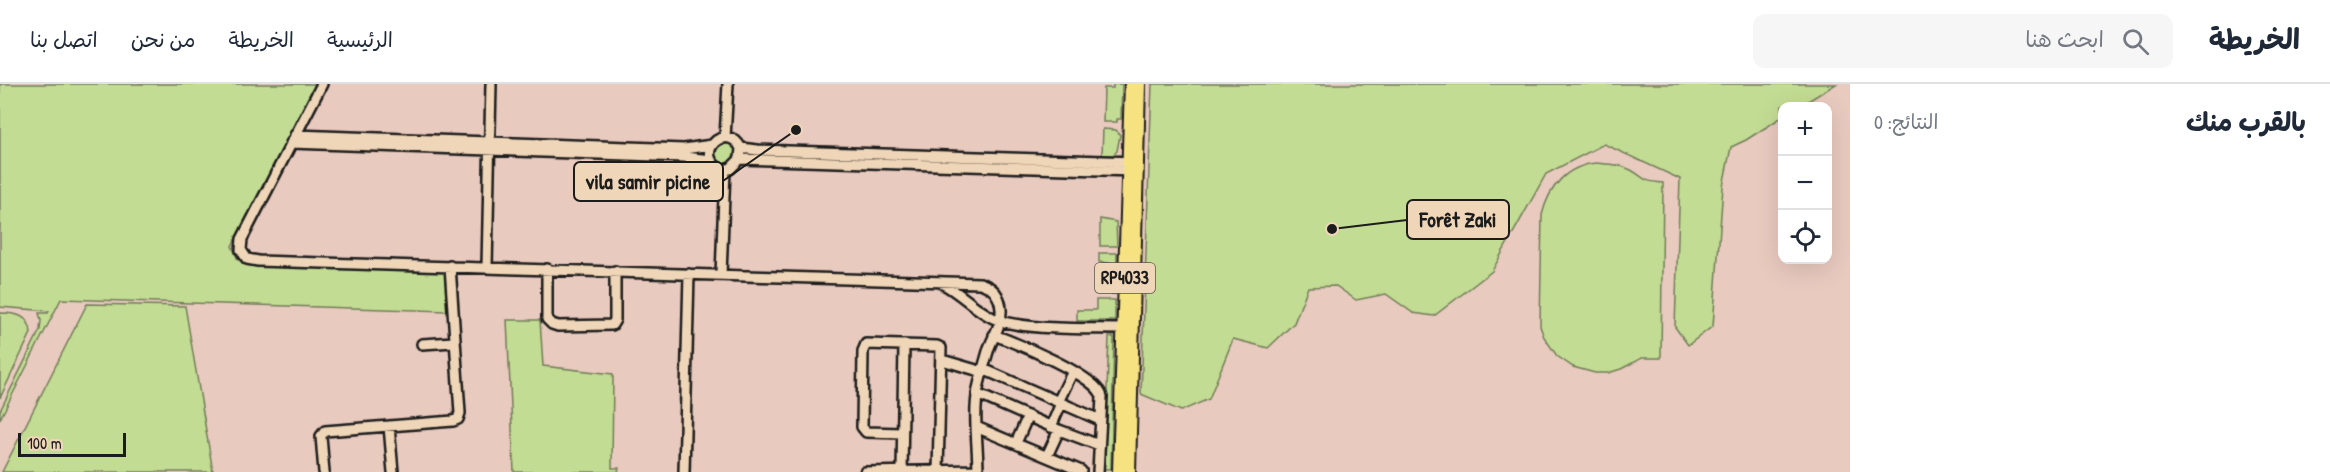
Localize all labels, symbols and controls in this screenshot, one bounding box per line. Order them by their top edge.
search box [1753,14,2173,68]
text: الخريطة [2209,20,2300,58]
text: ابحث هنا [2025,24,2104,54]
text: اتصل بنا [30,25,98,54]
text: من نحن [131,25,195,54]
text: الخريطة [228,25,294,54]
text: الرئيسية [327,25,393,54]
icon: search [2119,25,2152,58]
map controls [1778,102,1832,264]
button: + [1778,102,1832,156]
text: بالقرب منك [2186,104,2306,139]
text: النتائج: 0 [1874,108,1938,135]
button: − [1778,156,1832,210]
callout: vila samir picine [574,162,723,201]
text: vila samir picine [586,167,711,197]
callout: Forêt Zaki [1407,200,1509,239]
text: Forêt Zaki [1418,205,1497,234]
button: locate [1778,210,1832,264]
road number: RP4033 [1095,263,1155,293]
scale bar [18,430,126,458]
text: 100 m [27,432,62,454]

